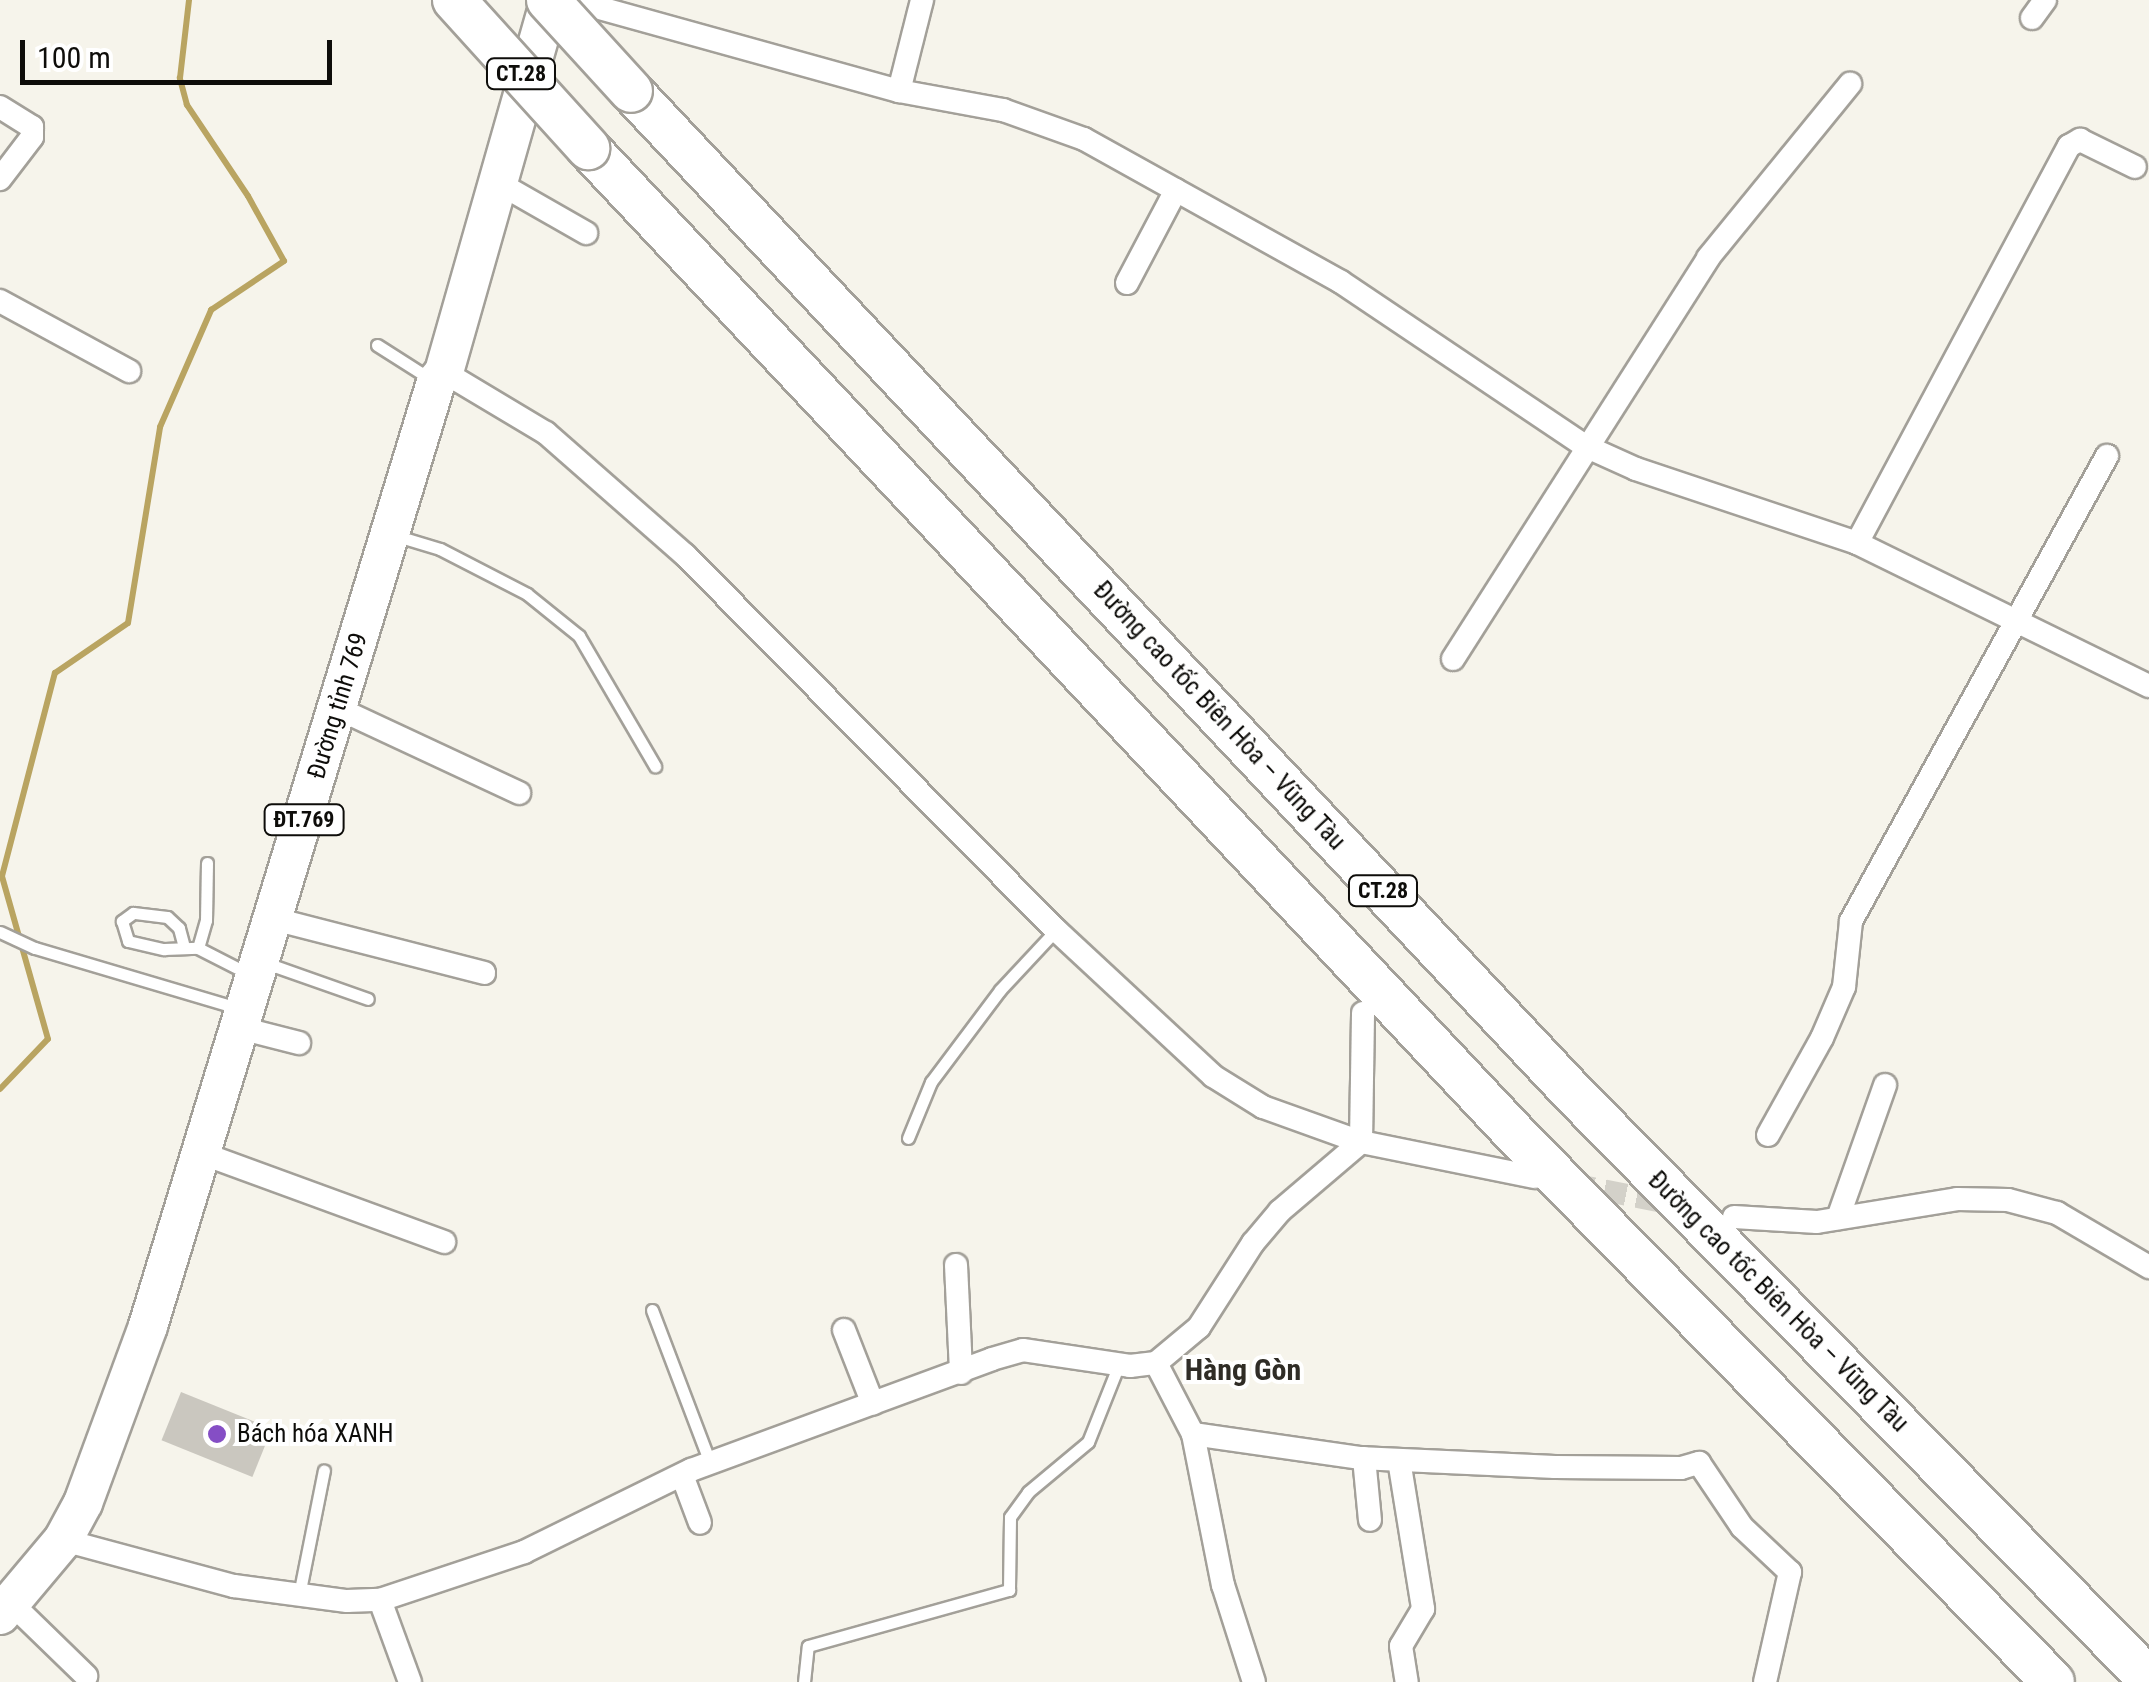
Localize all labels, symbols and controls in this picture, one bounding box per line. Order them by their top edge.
scale bar [25,20,338,82]
text: 100 m [37,40,111,75]
road number: CT.28 [484,57,558,91]
street label: Đường cao tốc Biên Hòa – Vũng Tàu [1087,575,1351,857]
street label: Đường tỉnh 769 [302,629,374,783]
road number: ĐT.769 [262,803,346,837]
road number: CT.28 [1346,874,1420,908]
street label: Đường cao tốc Biên Hòa – Vũng Tàu [1641,1165,1915,1439]
district label: Hàng Gòn [1185,1352,1301,1388]
place label: Bách hóa XANH [237,1419,394,1449]
marker: Bách hóa XANH [206,1423,228,1445]

